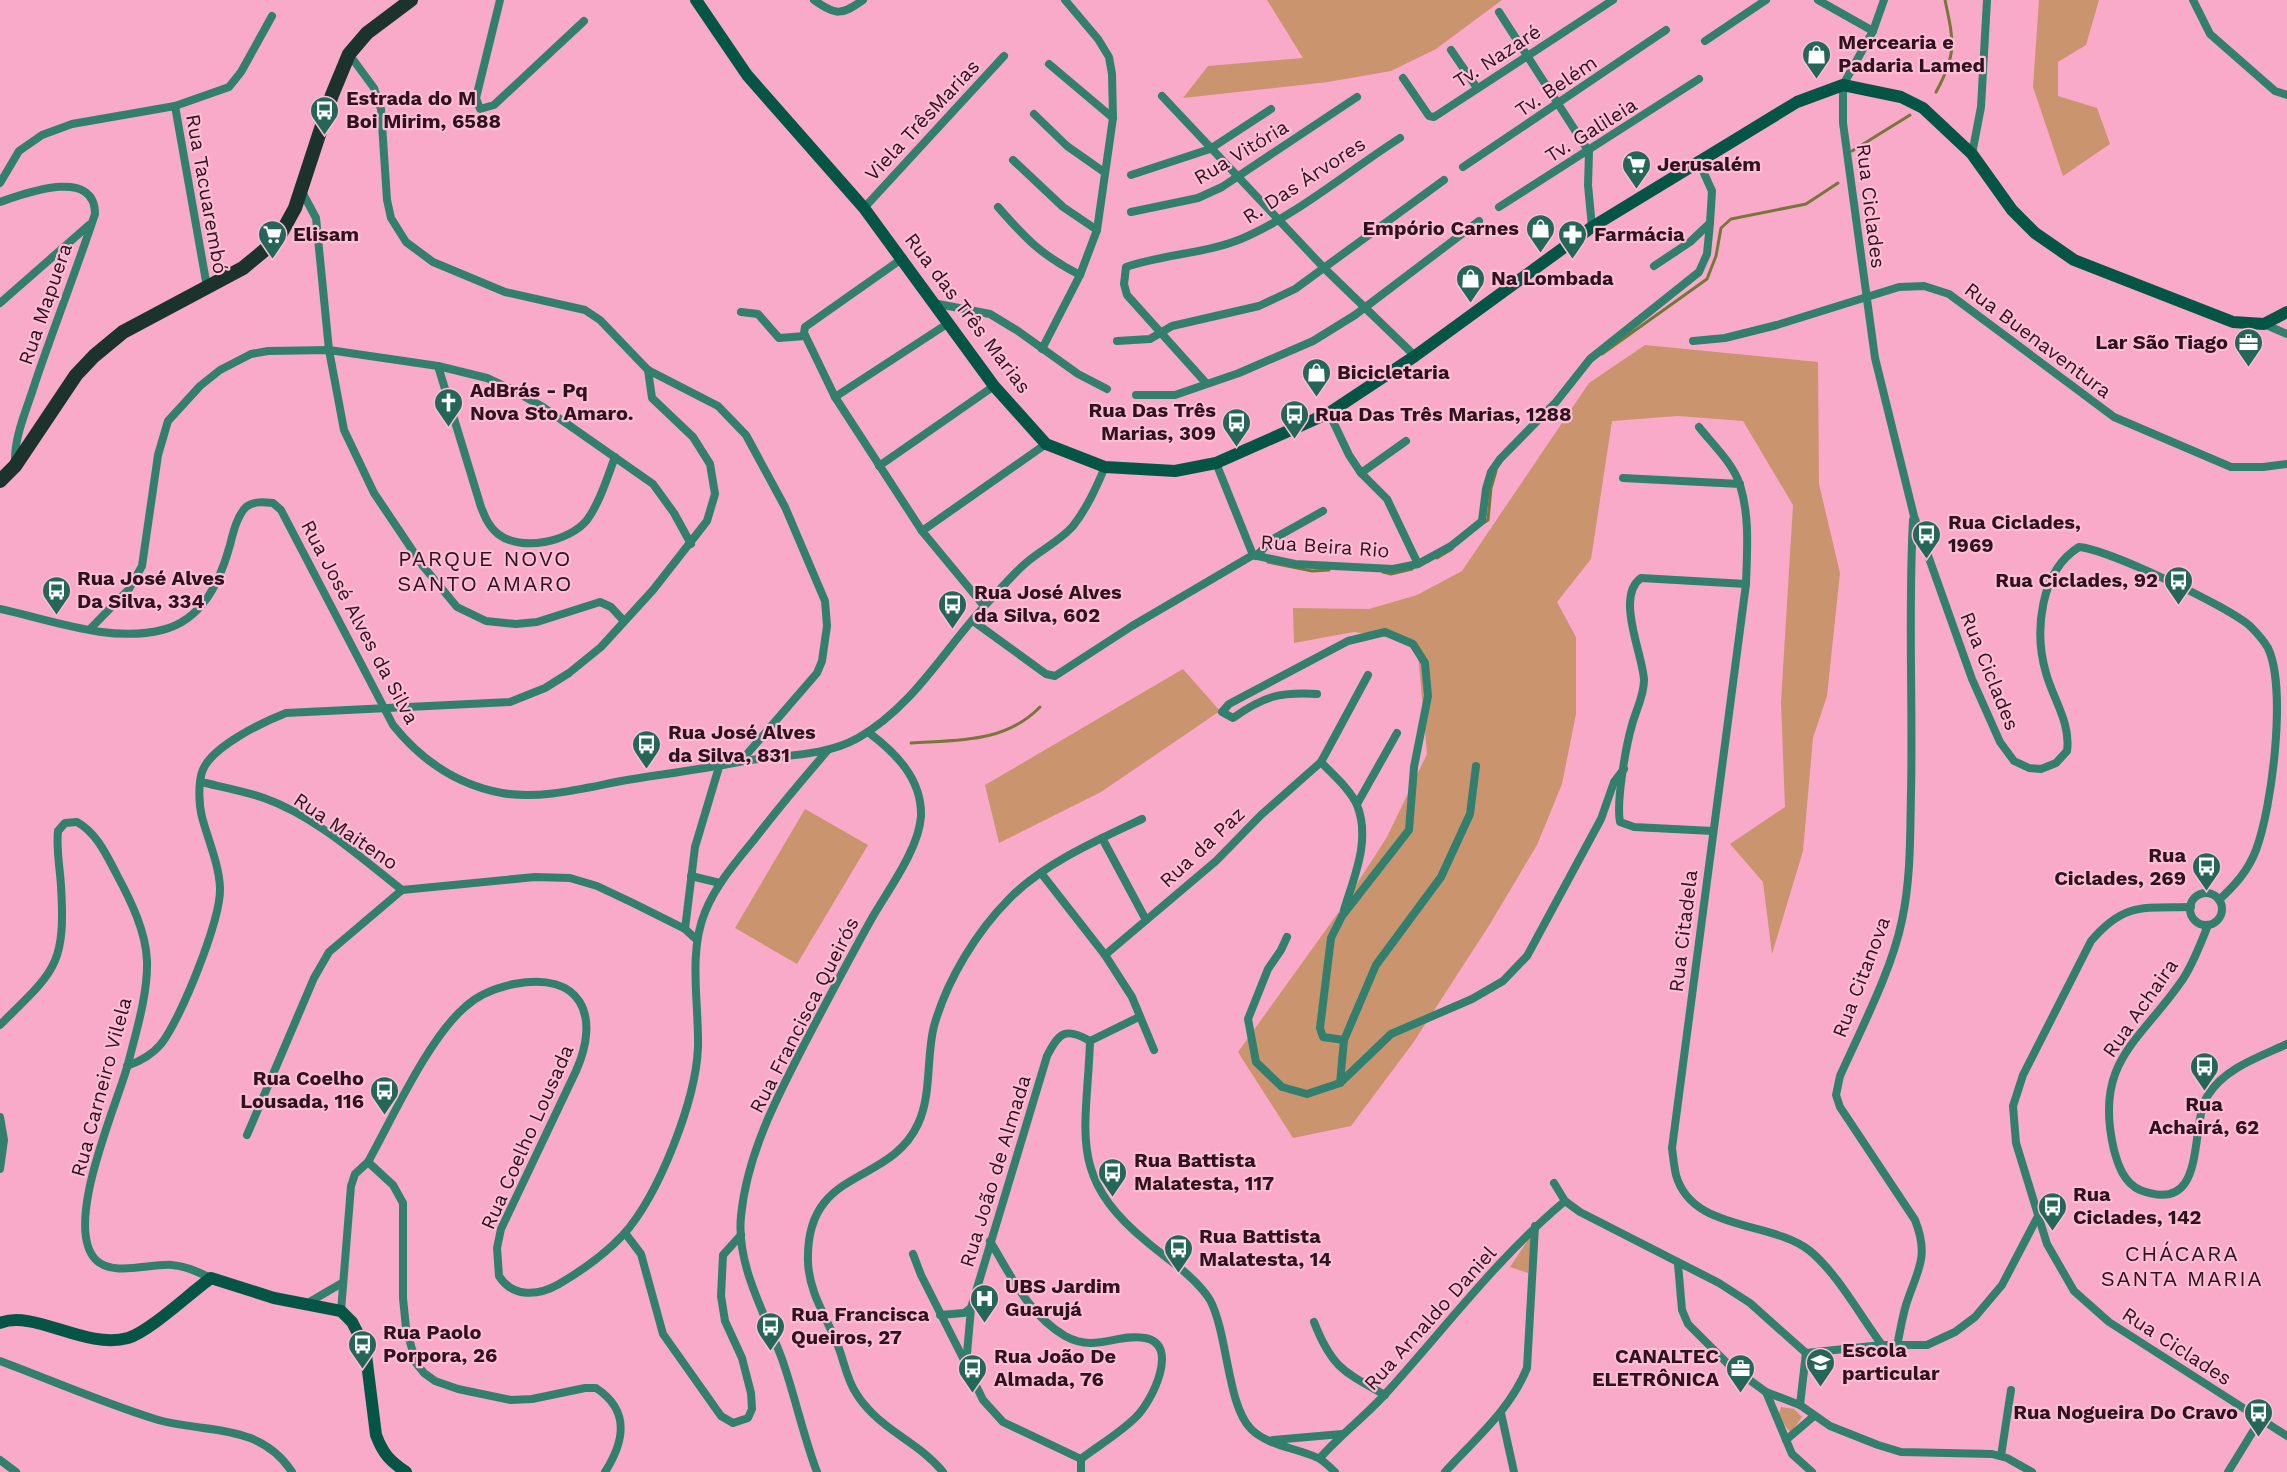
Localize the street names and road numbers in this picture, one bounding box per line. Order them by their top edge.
street label: Tv. Nazaré [1449,19,1545,93]
street label: Tv. Belém [1511,50,1601,122]
street label: Viela TrêsMarias [860,54,984,186]
street label: Tv. Galileia [1541,92,1641,168]
street label: Rua Tacuarembó [181,112,233,276]
street label: Rua Vitória [1189,114,1293,190]
street label: R. Das Árvores [1238,131,1370,229]
street label: Rua Ciclades [1851,142,1891,270]
street label: Rua das Três Marias [900,228,1036,398]
street label: Rua Mapuera [13,240,77,368]
street label: Rua Buenaventura [1960,277,2116,403]
street label: Rua José Alves da Silva [296,516,424,728]
street label: Rua Beira Rio [1260,530,1390,562]
street label: Rua Ciclades [1955,608,2025,734]
street label: Rua Maiteno [289,787,403,875]
street label: Rua da Paz [1154,802,1250,892]
street label: Rua Citadela [1664,868,1702,994]
street label: Rua Francisca Queirós [744,913,864,1117]
street label: Rua Citanova [1827,913,1895,1041]
street label: Rua Achaira [2097,954,2183,1062]
street label: Rua Carneiro Vilela [65,995,137,1179]
street label: Rua Coelho Lousada [475,1041,579,1233]
street label: Rua João de Almada [954,1072,1036,1270]
street label: Rua Arnaldo Daniel [1359,1241,1501,1395]
street label: Rua Ciclades [2118,1302,2236,1390]

